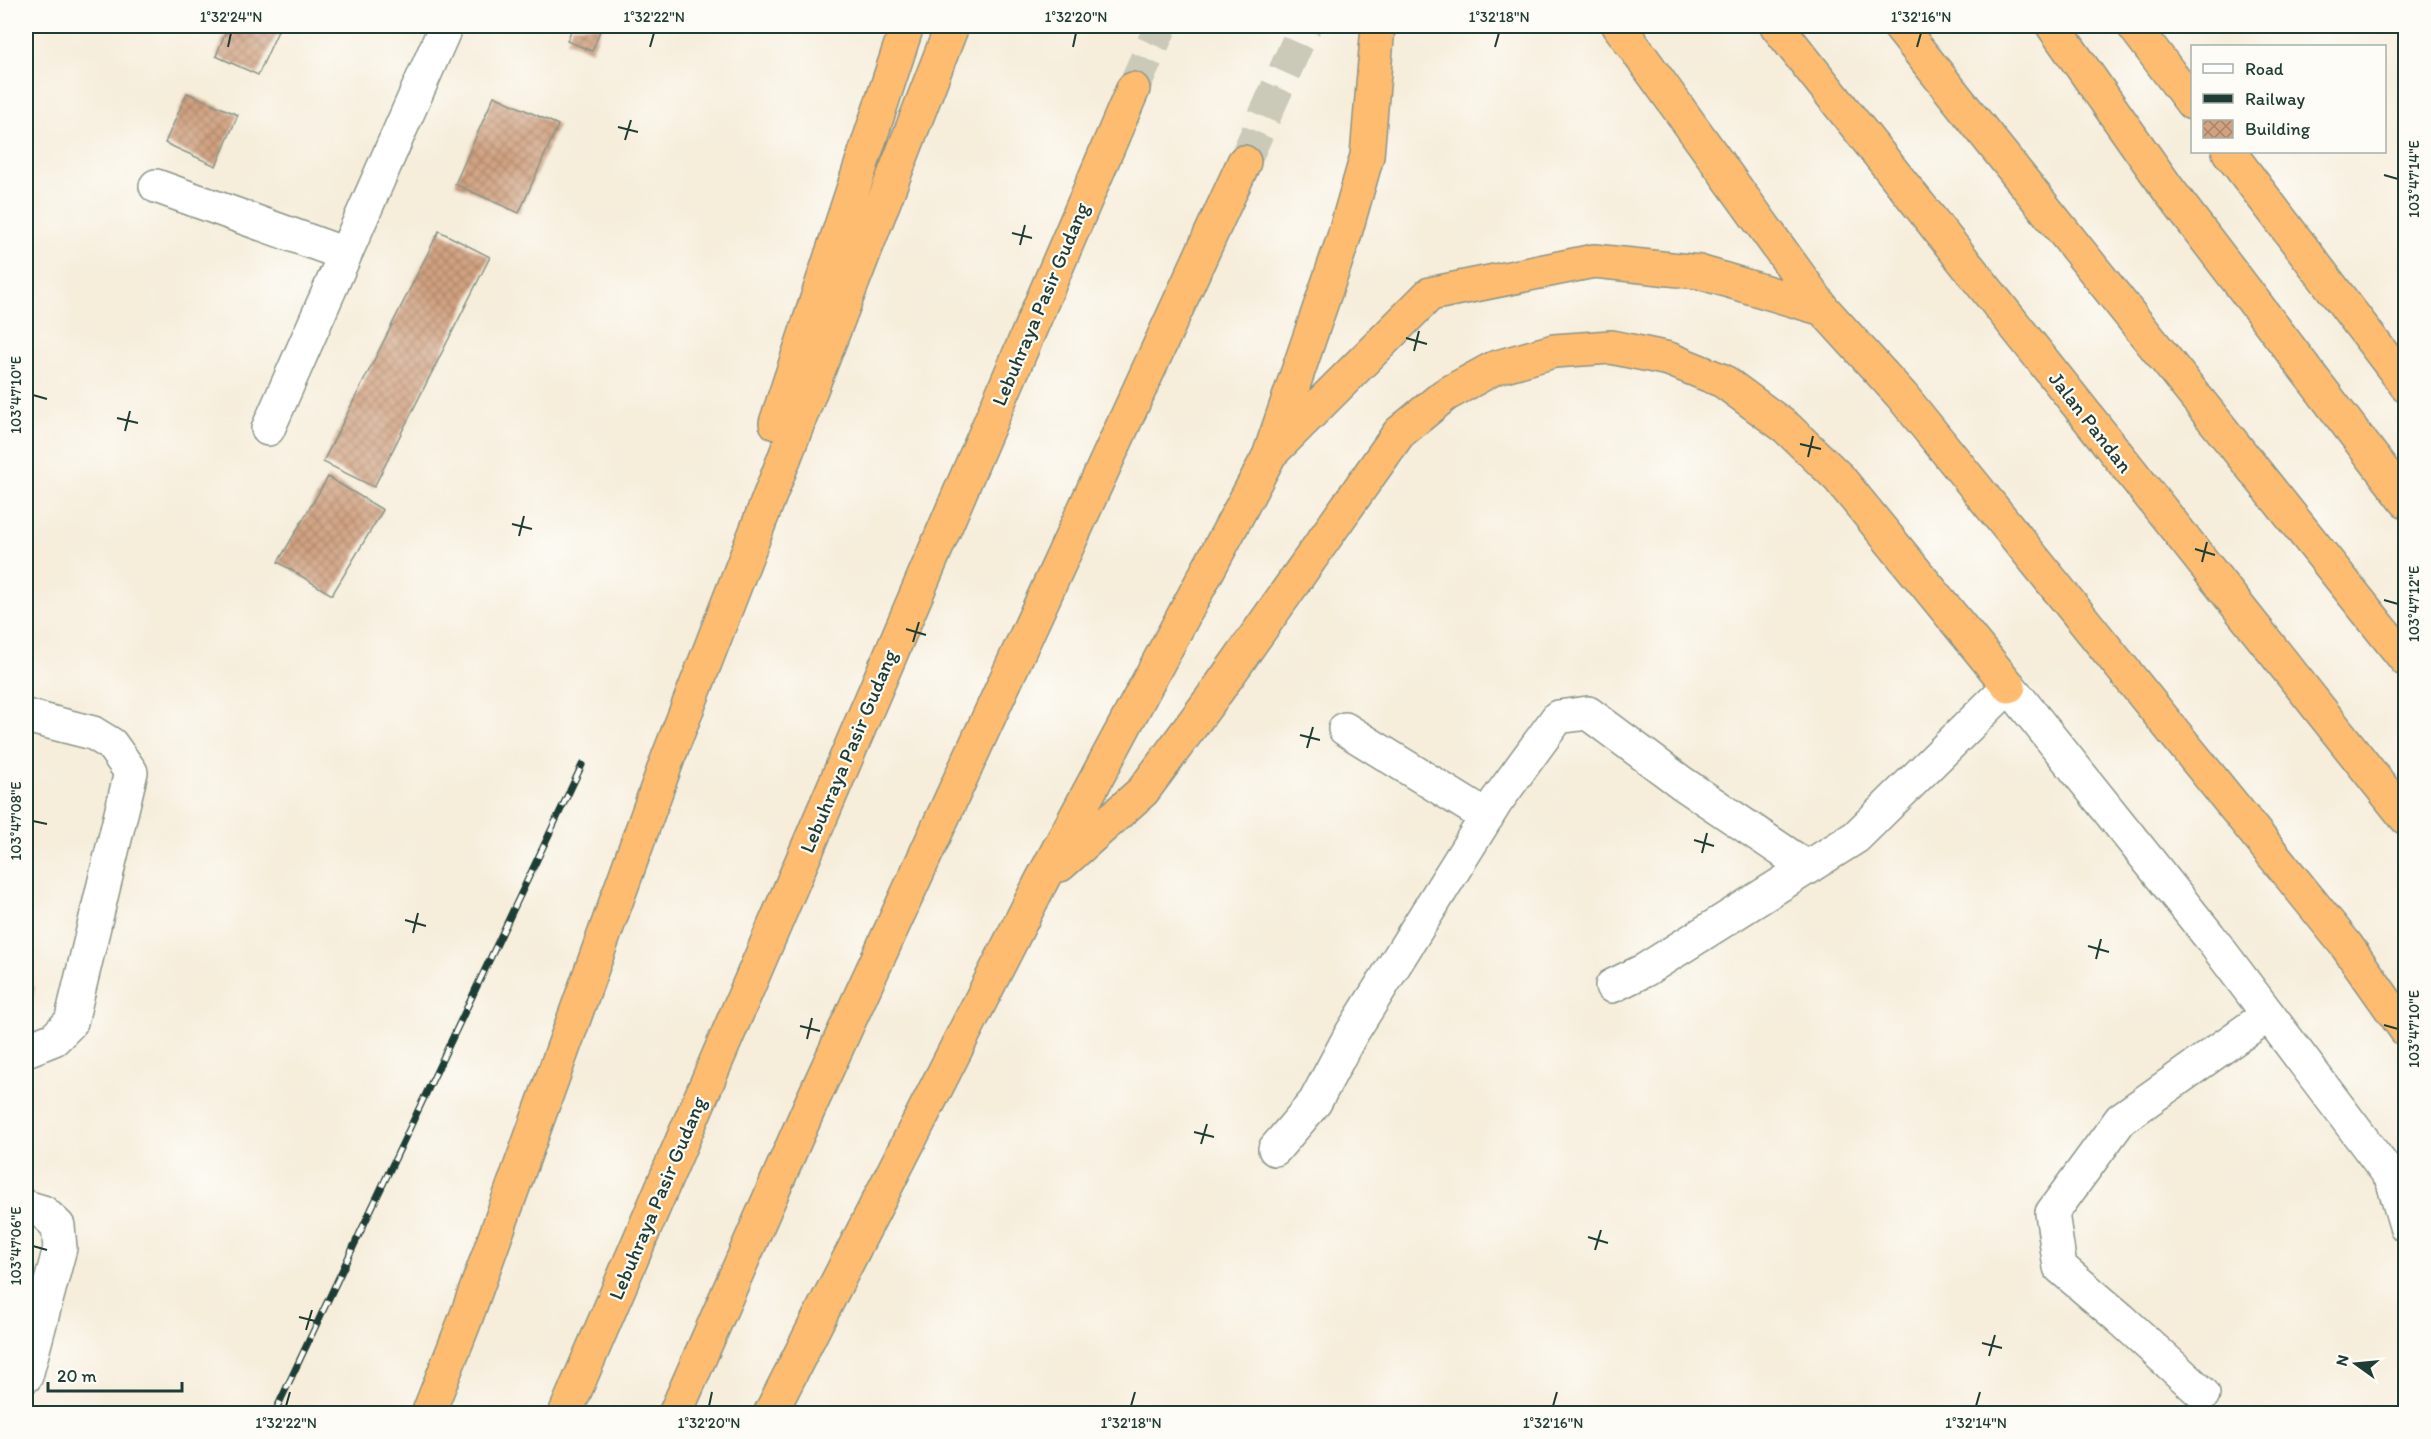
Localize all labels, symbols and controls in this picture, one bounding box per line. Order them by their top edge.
text: 1°32'24"N [200,8,262,26]
text: 1°32'22"N [623,8,685,26]
text: 1°32'20"N [1045,8,1107,26]
text: 1°32'18"N [1468,8,1530,26]
text: 1°32'16"N [1891,8,1951,26]
legend [2191,45,2386,153]
text: Road [2245,58,2284,80]
text: Railway [2245,88,2306,110]
text: Building [2245,118,2311,140]
text: 103°47'14"E [2405,140,2423,218]
street label: Lebuhraya Pasir Gudang [986,198,1094,409]
text: 103°47'10"E [7,356,25,434]
street label: Jalan Pandan [2044,366,2138,478]
text: 103°47'12"E [2405,566,2423,642]
street label: Lebuhraya Pasir Gudang [794,645,902,856]
text: 103°47'08"E [7,781,25,861]
text: 103°47'10"E [2405,990,2423,1068]
street label: Lebuhraya Pasir Gudang [603,1092,711,1303]
text: 103°47'06"E [7,1207,25,1285]
north arrow [2326,1334,2386,1394]
text: N [2331,1353,2353,1368]
scale bar [48,1355,182,1393]
text: 20 m [57,1365,97,1387]
text: 1°32'22"N [255,1414,317,1432]
text: 1°32'20"N [678,1414,740,1432]
text: 1°32'18"N [1100,1414,1162,1432]
text: 1°32'16"N [1523,1414,1583,1432]
text: 1°32'14"N [1945,1414,2007,1432]

